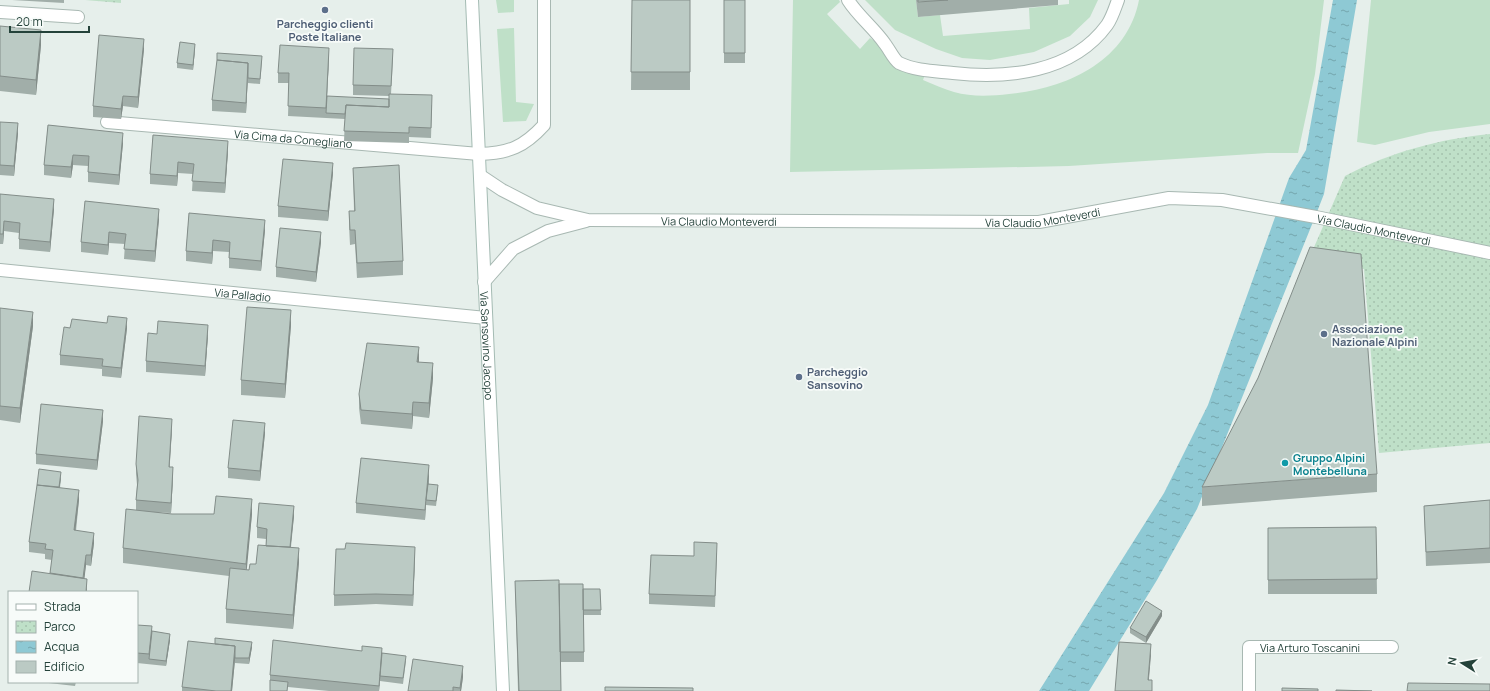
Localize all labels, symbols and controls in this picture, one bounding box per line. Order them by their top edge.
marker: Parcheggio clienti Poste Italiane [320,5,330,15]
scale bar [10,8,89,34]
text: 20 m [16,13,43,30]
place label: Parcheggio clienti Poste Italiane [277,16,373,44]
street label: Via Cima da Conegliano [234,125,353,151]
street label: Via Claudio Monteverdi [985,203,1101,230]
street label: Via Claudio Monteverdi [1316,210,1432,248]
street label: Via Claudio Monteverdi [661,213,777,228]
street label: Via Palladio [214,284,272,304]
street label: Via Sansovino Jacopo [478,291,497,401]
place label: Associazione Nazionale Alpini [1332,321,1417,349]
marker: Associazione Nazionale Alpini [1319,329,1329,339]
place label: Parcheggio Sansovino [807,364,868,392]
marker: Parcheggio Sansovino [794,372,804,382]
place label: Gruppo Alpini Montebelluna [1293,450,1367,478]
marker: Gruppo Alpini Montebelluna [1280,458,1290,468]
legend [8,591,138,683]
text: Strada [44,598,81,615]
text: Parco [44,618,75,635]
text: Acqua [44,638,79,655]
street label: Via Arturo Toscanini [1260,640,1360,655]
north arrow [1442,643,1482,683]
text: N [1444,656,1460,666]
text: Edificio [44,658,84,675]

